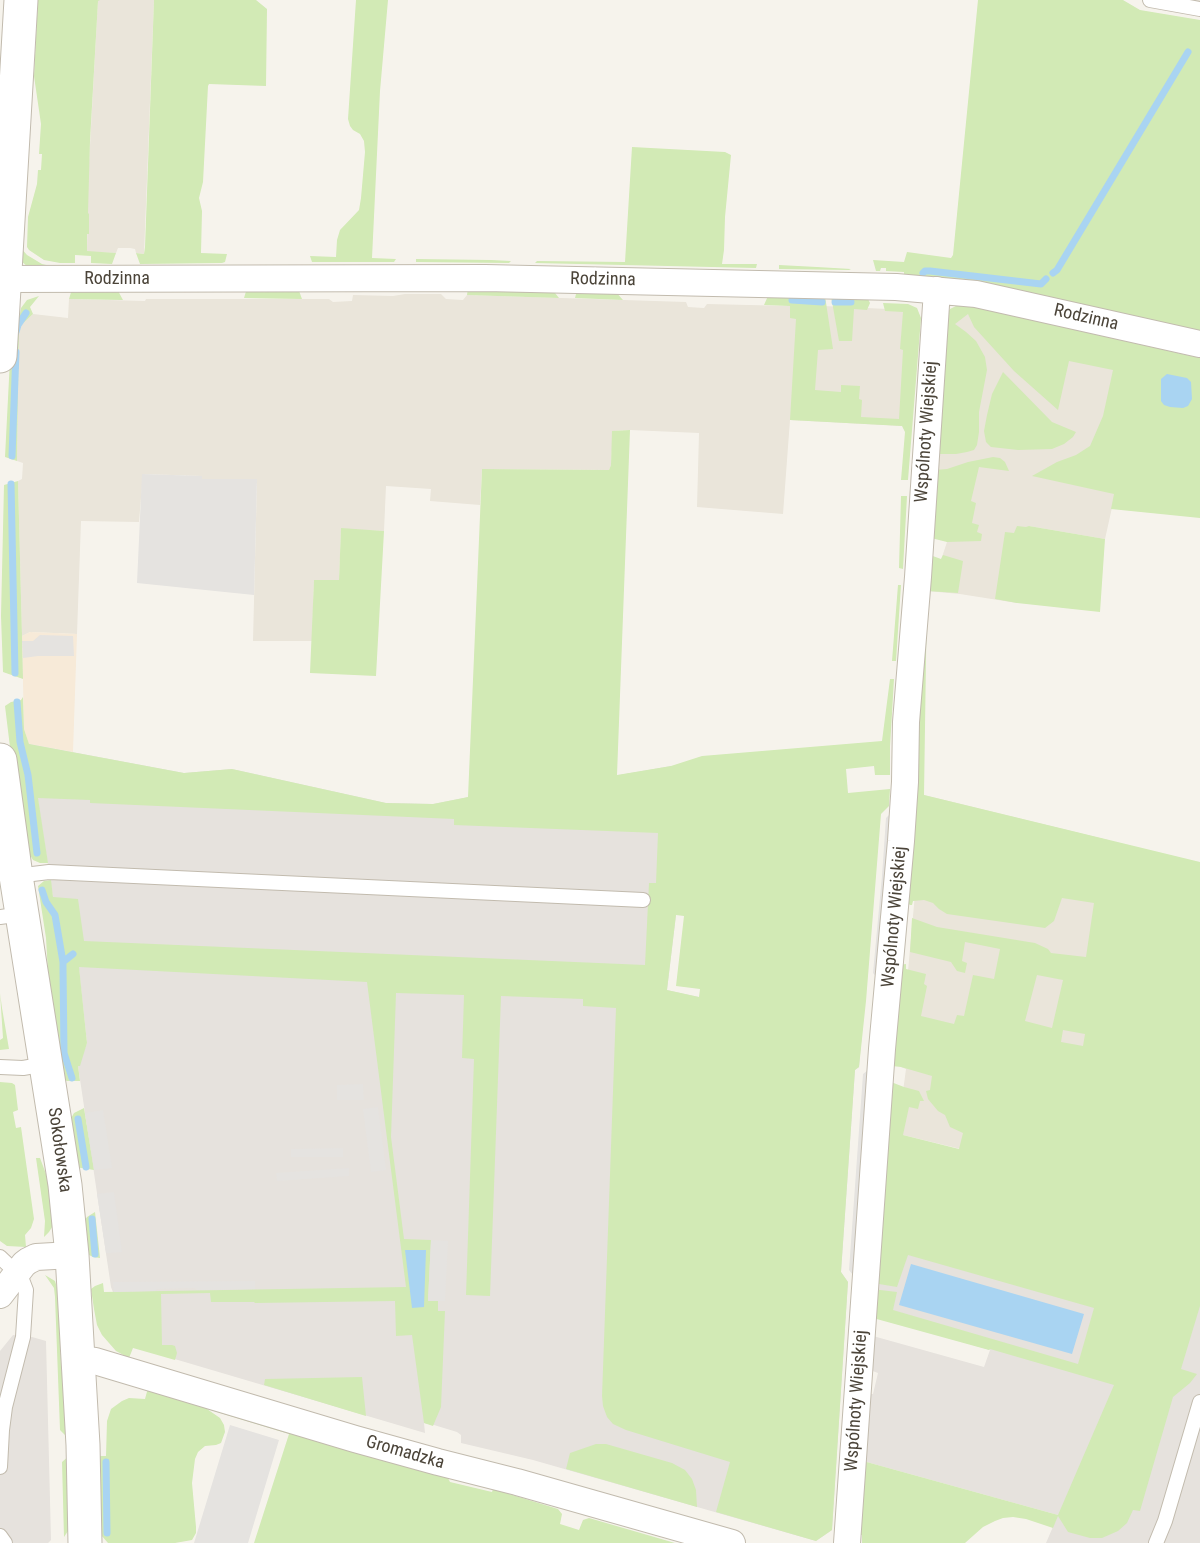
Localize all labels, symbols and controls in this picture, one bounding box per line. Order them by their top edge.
street label: Rodzinna [84,268,150,290]
street label: Rodzinna [570,269,636,291]
street label: Rodzinna [1052,300,1120,336]
street label: Wspólnoty Wiejskiej [911,360,943,504]
street label: Wspólnoty Wiejskiej [878,845,912,989]
street label: Sokołowska [42,1106,76,1194]
street label: Wspólnoty Wiejskiej [841,1329,873,1473]
street label: Gromadzka [363,1431,447,1475]

